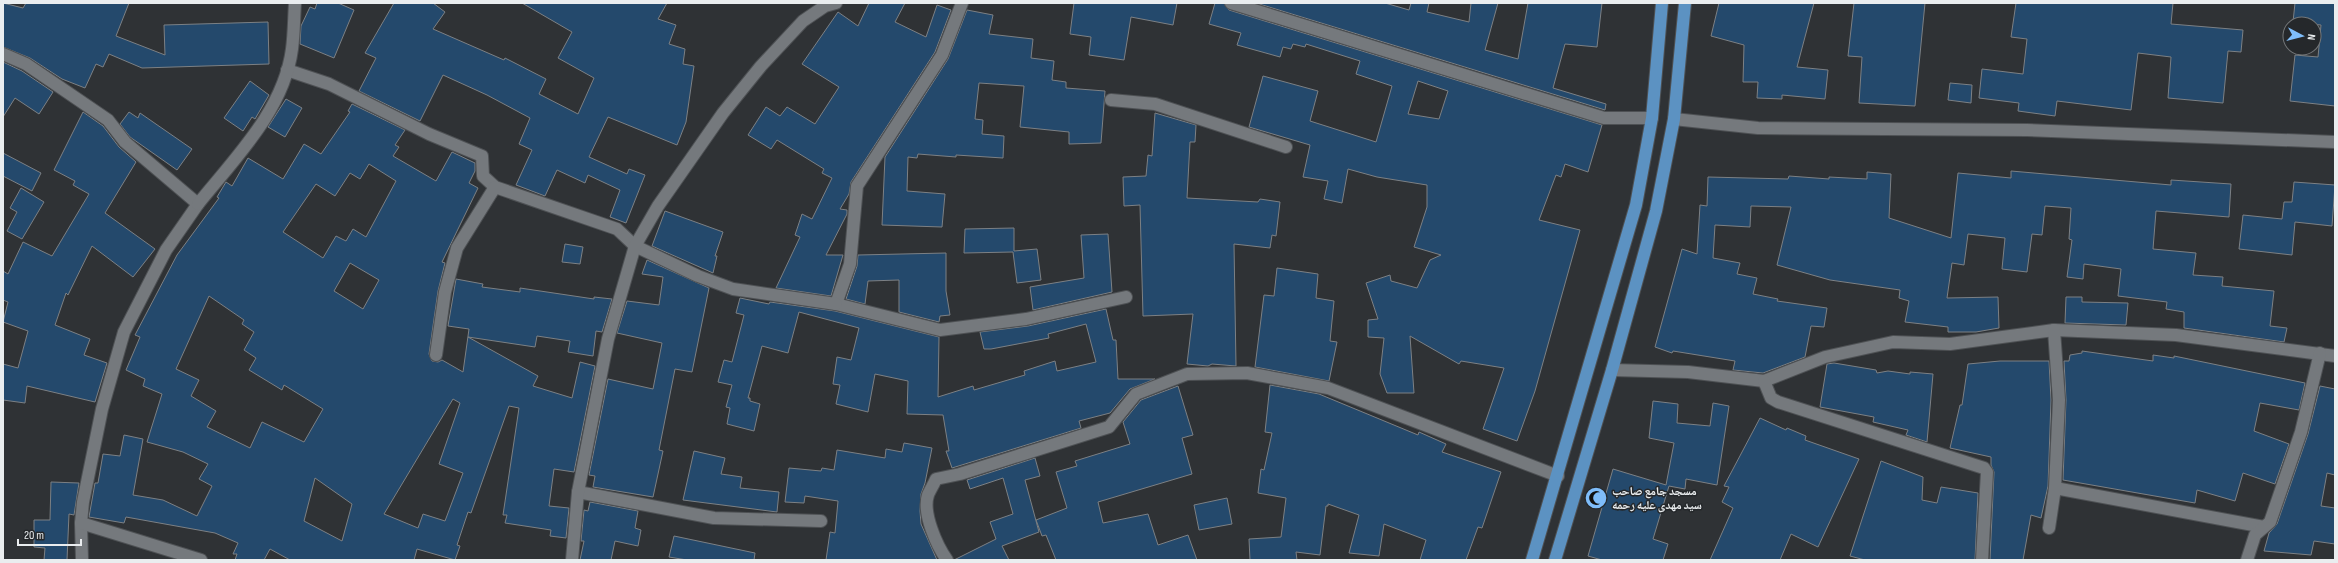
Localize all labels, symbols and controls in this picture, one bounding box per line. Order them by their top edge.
north arrow [2282,16,2322,56]
text: N [2305,33,2318,41]
place label: مسجد جامع صاحب سید مهدی علیه رحمه [1612,484,1702,513]
mosque icon: مسجد جامع صاحب سید مهدی علیه رحمه [1583,485,1609,511]
scale bar [18,521,81,547]
text: 20 m [24,528,44,543]

